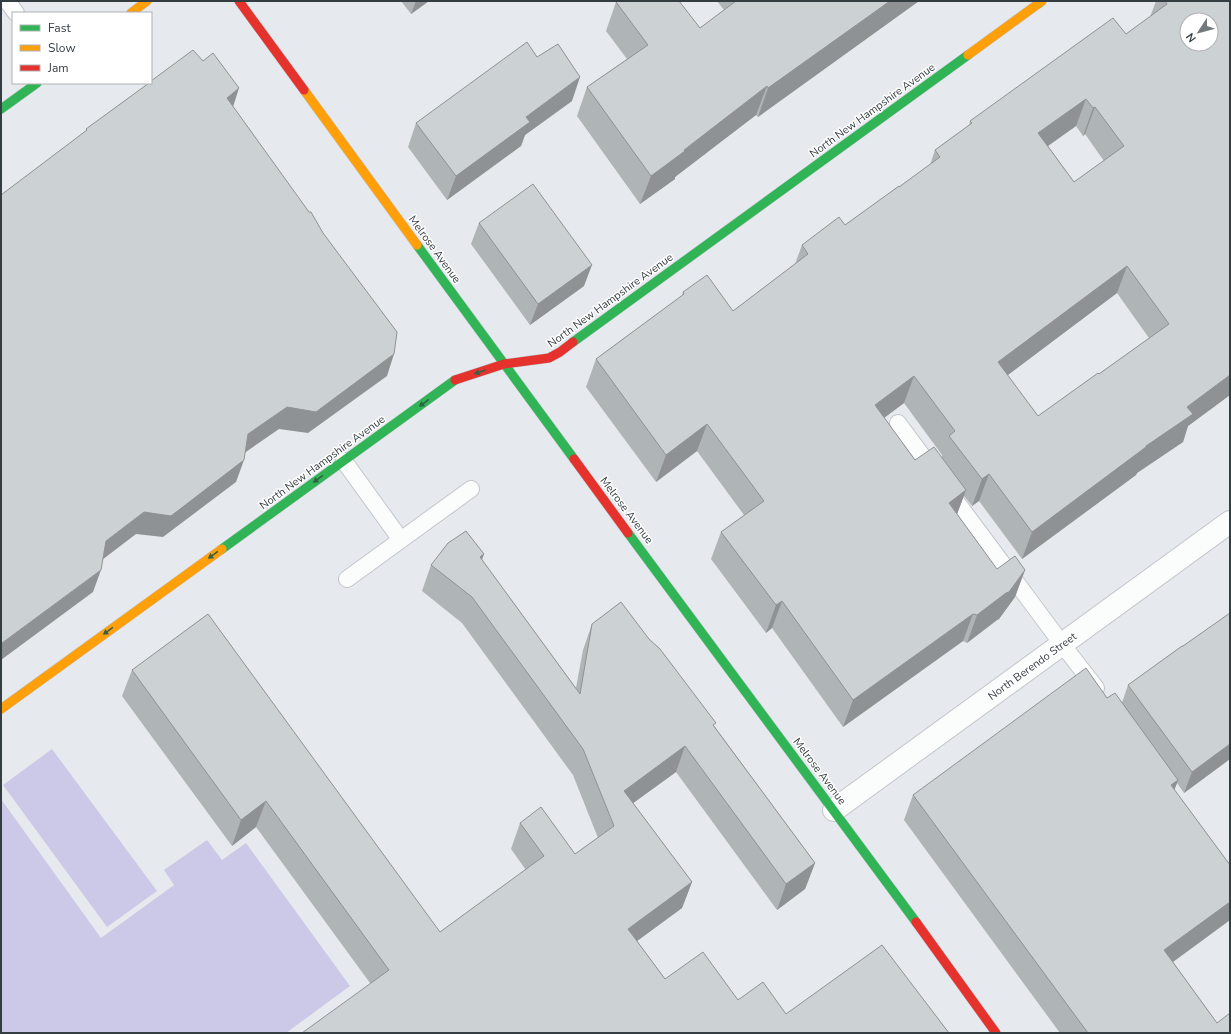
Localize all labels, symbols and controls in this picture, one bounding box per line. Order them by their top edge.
legend [12,12,152,84]
north arrow [1179,12,1219,52]
text: Fast [48,20,71,36]
text: N [1183,30,1200,45]
text: Slow [48,40,76,56]
text: Jam [47,60,69,76]
street label: North New Hampshire Avenue [807,60,938,161]
street label: Melrose Avenue [405,213,464,286]
street label: North New Hampshire Avenue [545,250,676,351]
one-way arrow [473,369,485,375]
one-way arrow [419,399,429,407]
street label: North New Hampshire Avenue [257,412,388,513]
street label: Melrose Avenue [597,474,657,547]
one-way arrow [313,475,324,483]
one-way arrow [208,551,218,559]
one-way arrow [102,627,113,636]
street label: North Berendo Street [985,629,1080,704]
street label: Melrose Avenue [790,735,850,808]

